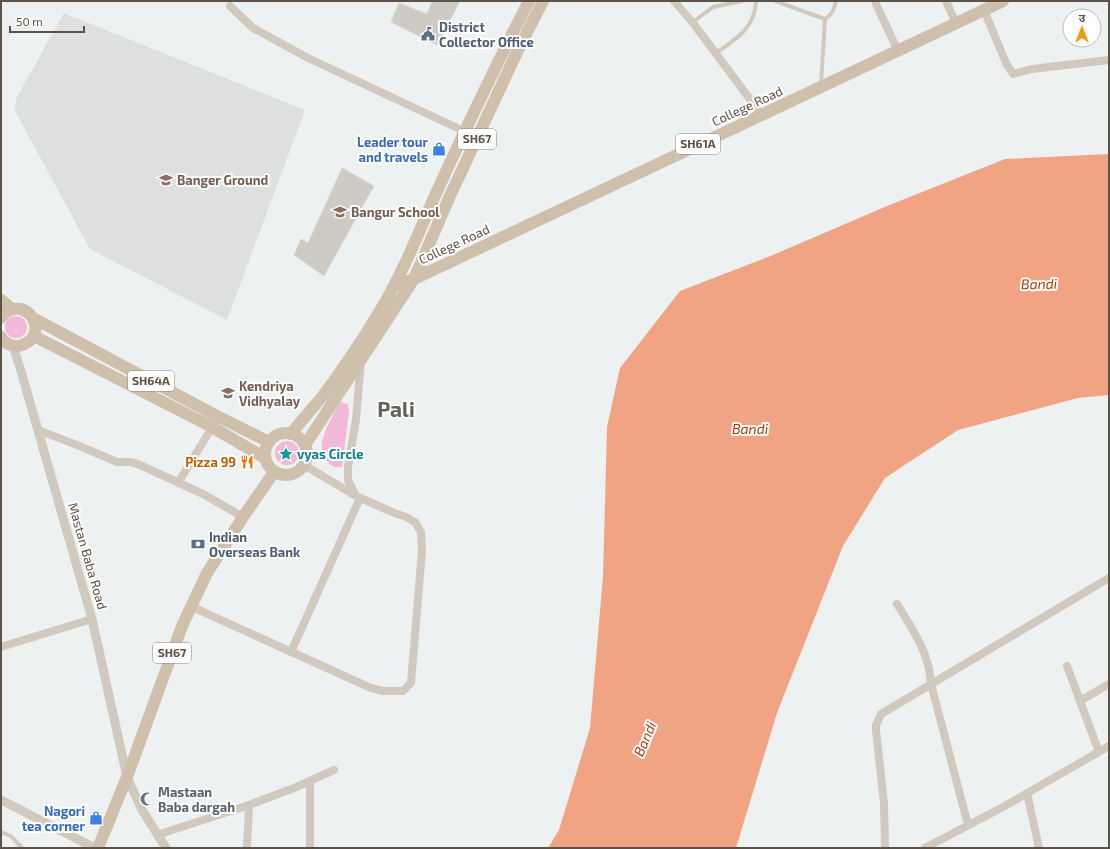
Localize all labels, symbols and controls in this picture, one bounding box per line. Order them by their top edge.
scale bar [10,8,84,34]
north arrow [1062,8,1102,48]
text: उ [1079,11,1086,24]
text: 50 m [16,14,43,28]
place label: District Collector Office [439,19,534,50]
public building icon: District Collector Office [420,26,436,42]
street label: College Road [709,83,785,129]
road number: SH67 [458,129,496,149]
place label: Leader tour and travels [357,134,428,165]
road number: SH61A [676,134,720,154]
shop icon: Leader tour and travels [431,141,447,157]
school or university icon: Banger Ground [158,172,174,188]
place label: Banger Ground [177,172,268,188]
school or university icon: Bangur School [332,204,348,220]
place label: Bangur School [351,204,440,220]
street label: College Road [416,221,492,267]
water label: Bandi [1021,275,1058,292]
road number: SH64A [128,371,174,391]
place label: Kendriya Vidhyalay [239,378,301,409]
school or university icon: Kendriya Vidhyalay [220,385,236,401]
district label: Pali [377,396,415,421]
water label: Bandi [732,420,769,437]
place icon: vyas Circle [278,446,294,462]
place label: vyas Circle [297,446,364,462]
place label: Pizza 99 [185,454,236,470]
restaurant icon: Pizza 99 [239,454,255,470]
street label: Mastan Baba Road [65,501,111,611]
place label: Indian Overseas Bank [209,529,301,560]
bank icon: Indian Overseas Bank [190,536,206,552]
road number: SH67 [153,643,191,663]
water label: Bandi [630,718,660,759]
place label: Mastaan Baba dargah [158,784,235,815]
mosque icon: Mastaan Baba dargah [139,791,155,807]
place label: Nagori tea corner [22,803,85,834]
shop icon: Nagori tea corner [88,810,104,826]

